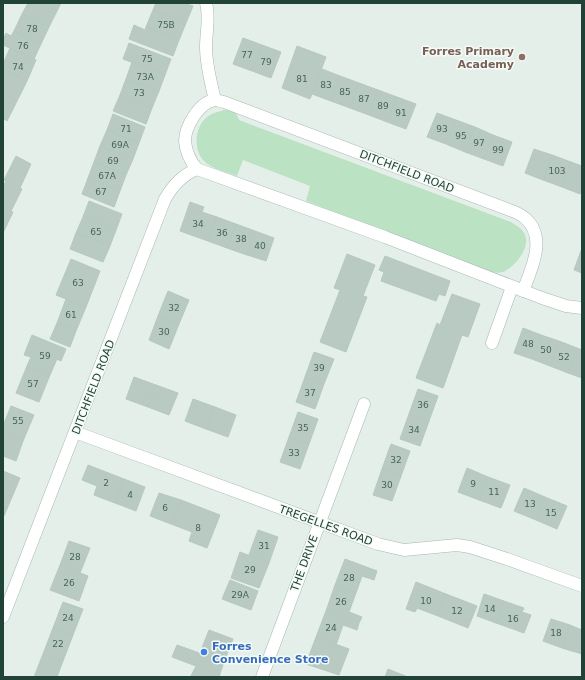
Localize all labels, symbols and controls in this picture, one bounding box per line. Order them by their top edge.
house number: 75B [157,20,175,30]
house number: 78 [26,24,38,34]
house number: 76 [17,41,29,51]
place label: Forres Primary Academy [422,45,514,71]
house number: 77 [241,50,253,60]
marker: Forres Primary Academy [517,52,527,62]
house number: 75 [141,54,153,64]
house number: 79 [260,57,272,67]
house number: 74 [12,62,24,72]
house number: 73A [136,72,155,82]
house number: 81 [296,74,308,84]
house number: 83 [320,80,332,90]
house number: 85 [339,87,351,97]
house number: 73 [133,88,145,98]
house number: 87 [358,94,370,104]
house number: 89 [377,101,389,111]
house number: 91 [395,108,407,118]
house number: 71 [120,124,132,134]
house number: 93 [436,124,448,134]
house number: 95 [455,131,467,141]
house number: 97 [473,138,485,148]
house number: 69A [111,140,130,150]
house number: 99 [492,145,504,155]
street label: DITCHFIELD ROAD [358,147,456,196]
house number: 69 [107,156,119,166]
house number: 103 [548,166,566,176]
house number: 67A [98,171,117,181]
house number: 67 [95,187,107,197]
house number: 34 [192,219,204,229]
house number: 65 [90,227,102,237]
house number: 36 [216,228,228,238]
house number: 38 [235,234,247,244]
house number: 40 [254,241,266,251]
house number: 63 [72,278,84,288]
house number: 32 [168,303,180,313]
house number: 61 [65,310,77,320]
house number: 30 [158,327,170,337]
street label: DITCHFIELD ROAD [69,338,118,436]
house number: 48 [522,339,534,349]
house number: 50 [540,345,552,355]
house number: 59 [39,351,51,361]
house number: 52 [558,352,570,362]
house number: 39 [313,363,325,373]
house number: 57 [27,379,39,389]
house number: 37 [304,388,316,398]
house number: 36 [417,400,429,410]
house number: 55 [12,416,24,426]
house number: 35 [297,423,309,433]
house number: 34 [408,425,420,435]
house number: 33 [288,448,300,458]
house number: 32 [390,455,402,465]
house number: 2 [103,478,109,488]
house number: 9 [470,479,476,489]
house number: 30 [381,480,393,490]
house number: 11 [488,487,500,497]
house number: 4 [127,490,133,500]
house number: 13 [524,499,536,509]
street label: TREGELLES ROAD [276,502,374,548]
house number: 6 [162,503,168,513]
house number: 15 [545,508,557,518]
house number: 8 [195,523,201,533]
street label: THE DRIVE [288,533,321,594]
house number: 31 [258,541,270,551]
house number: 28 [69,552,81,562]
house number: 29 [244,565,256,575]
house number: 28 [343,573,355,583]
house number: 26 [63,578,75,588]
house number: 29A [231,590,250,600]
house number: 10 [420,596,432,606]
house number: 26 [335,597,347,607]
house number: 14 [484,604,496,614]
house number: 12 [451,606,463,616]
house number: 24 [62,613,74,623]
house number: 16 [507,614,519,624]
house number: 24 [325,623,337,633]
house number: 18 [550,628,562,638]
house number: 22 [52,639,64,649]
place label: Forres Convenience Store [212,640,328,666]
marker: Forres Convenience Store [199,647,209,657]

